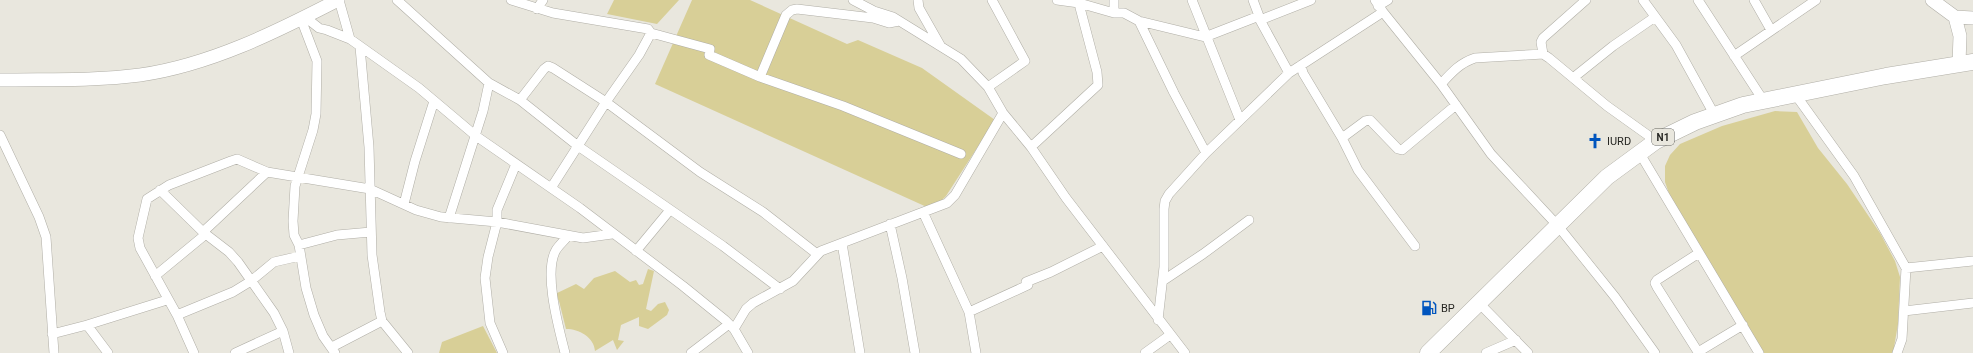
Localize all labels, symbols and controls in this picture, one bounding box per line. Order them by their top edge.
road number: N1 [1652,129,1674,145]
church icon: IURD [1586,132,1604,150]
place label: IURD [1607,135,1631,148]
fuel station icon: BP [1420,299,1438,317]
place label: BP [1441,302,1455,315]

